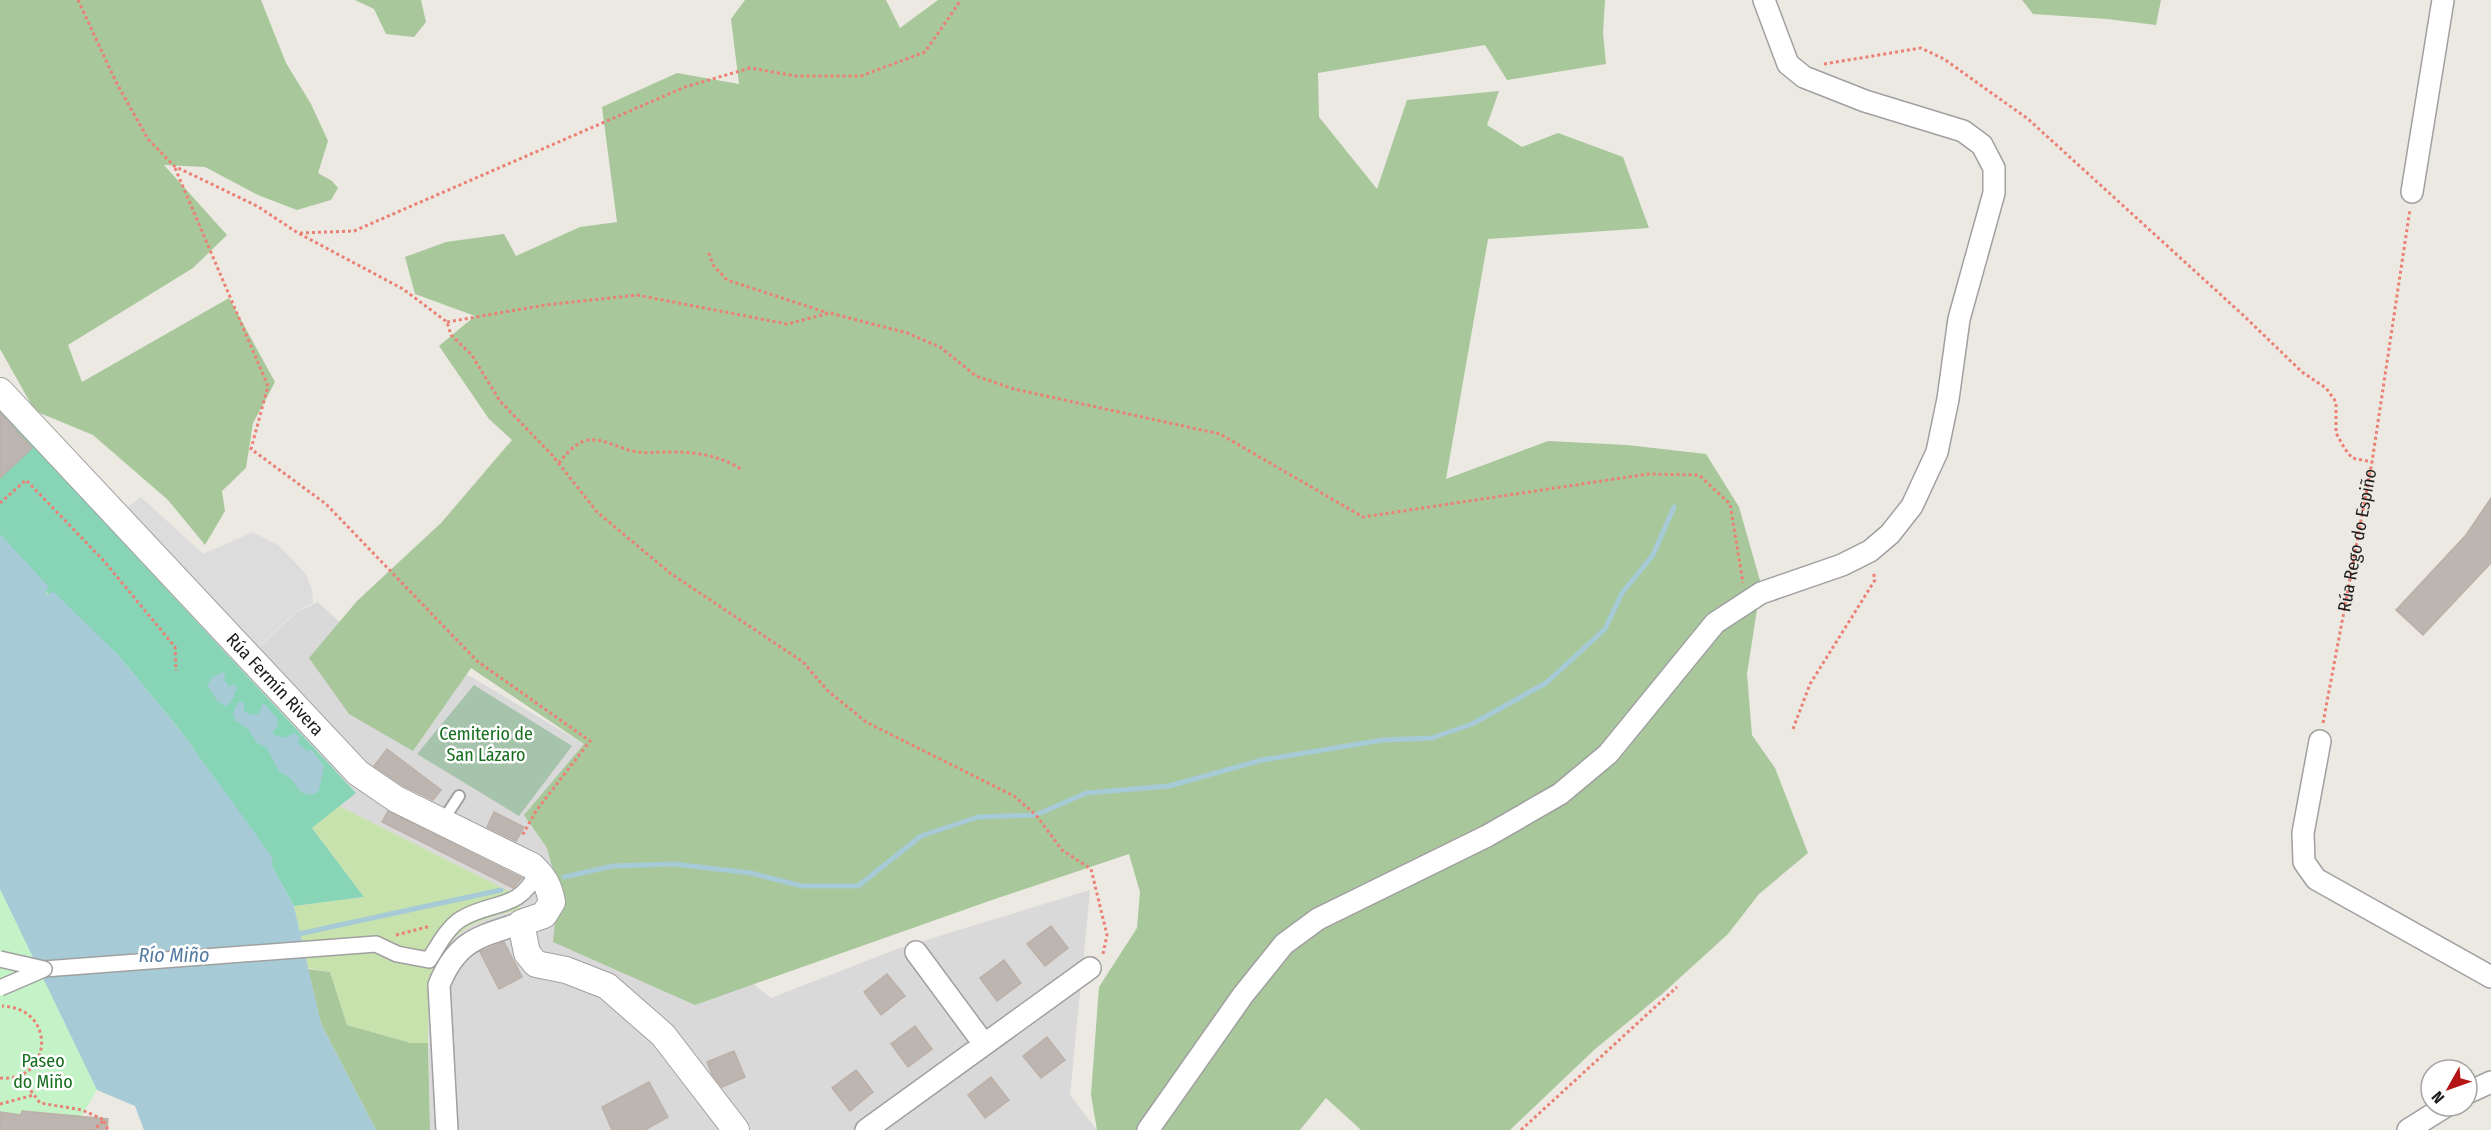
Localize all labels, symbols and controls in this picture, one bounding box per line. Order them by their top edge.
street label: Rúa Rego do Espiño [2333,467,2382,614]
street label: Rúa Fermín Rivera [222,628,328,740]
park label: Cemiterio de San Lázaro [439,723,533,766]
water label: Río Miño [138,943,210,967]
park label: Paseo do Miño [13,1050,73,1093]
north arrow [2419,1058,2479,1118]
text: N [2428,1088,2448,1107]

